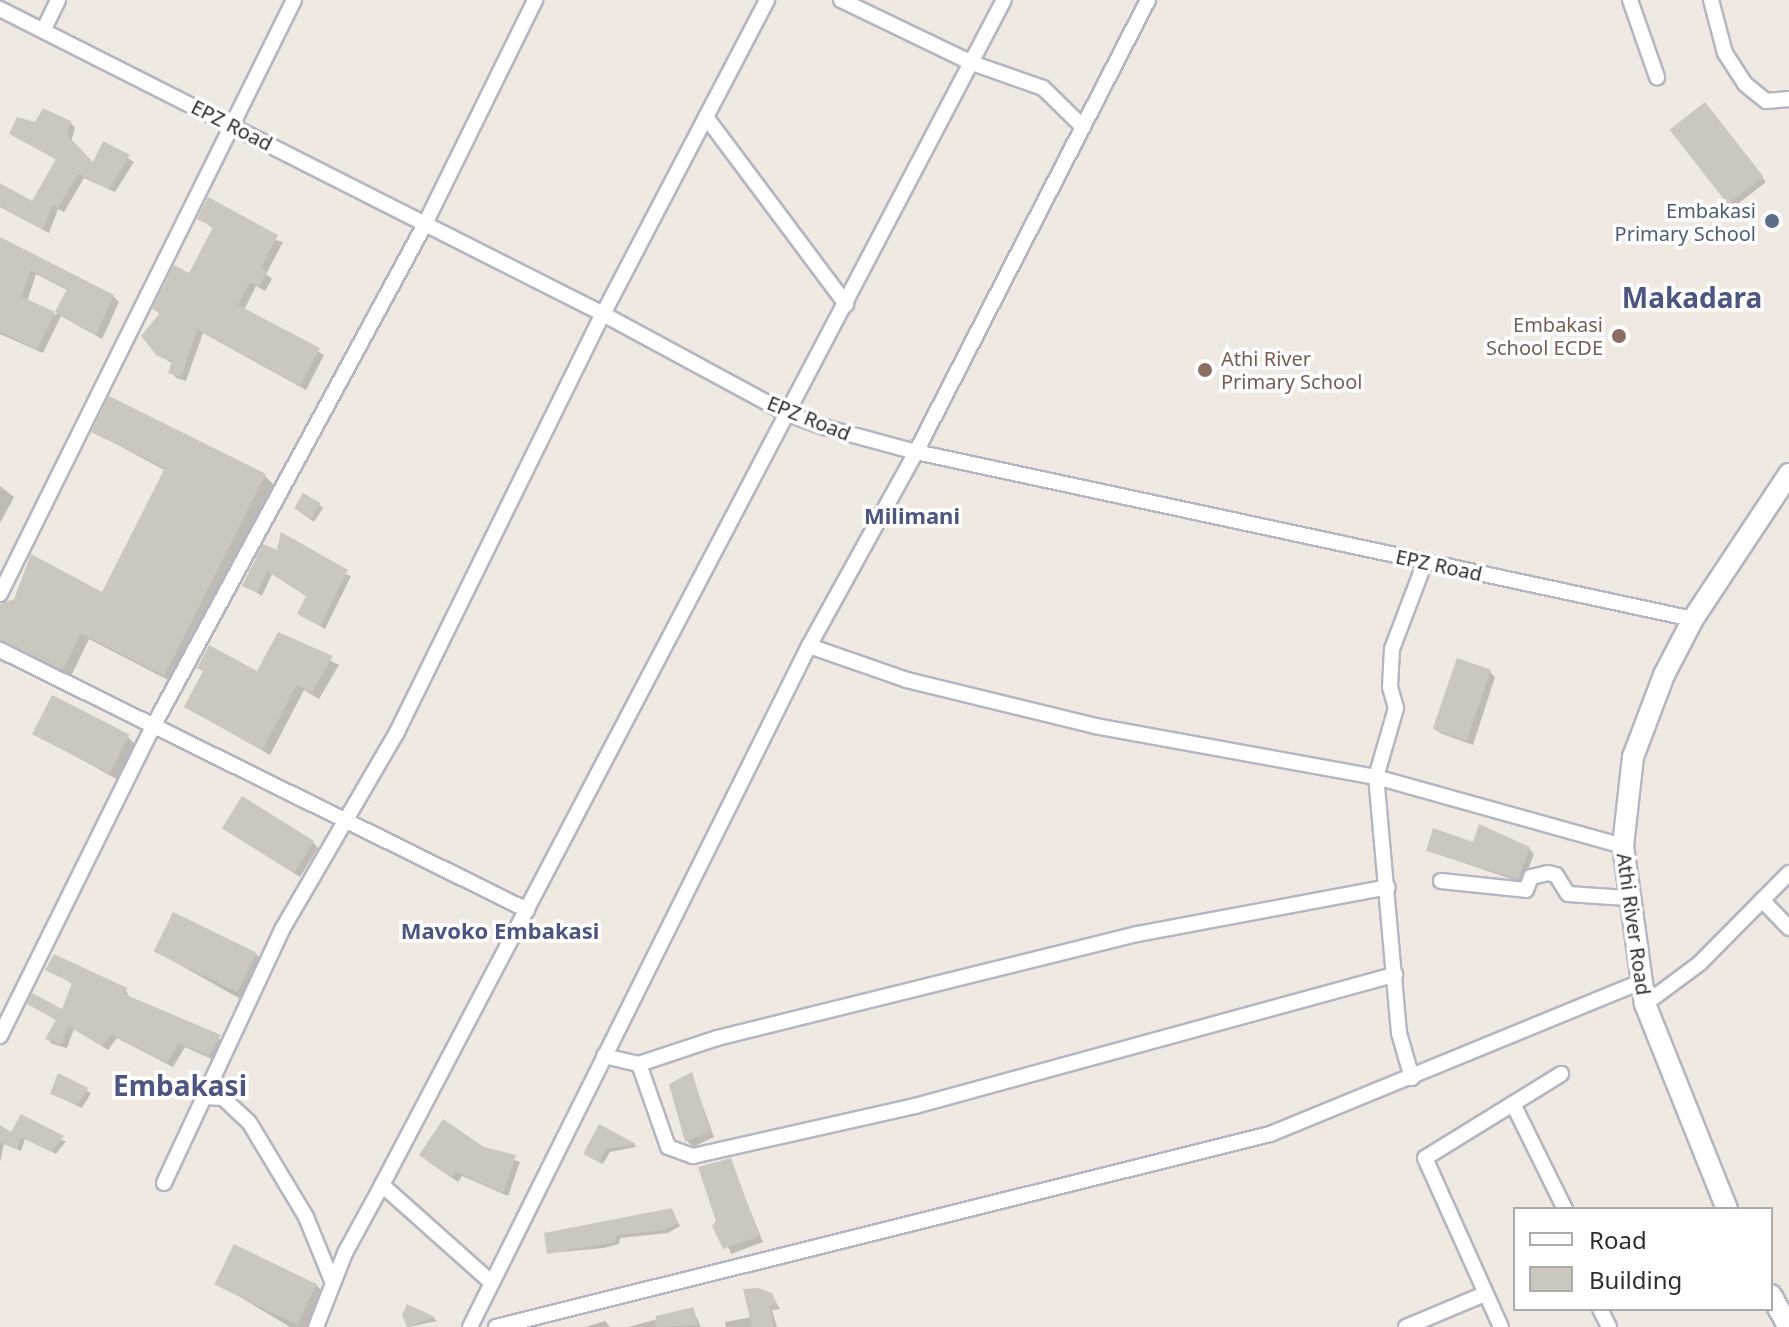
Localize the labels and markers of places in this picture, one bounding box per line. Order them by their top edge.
place label: Embakasi Primary School [1615,198,1756,245]
marker: Embakasi Primary School [1763,212,1781,230]
place label: Embakasi School ECDE [1486,312,1603,359]
marker: Embakasi School ECDE [1610,327,1628,345]
place label: Athi River Primary School [1221,346,1362,393]
marker: Athi River Primary School [1196,361,1214,379]

